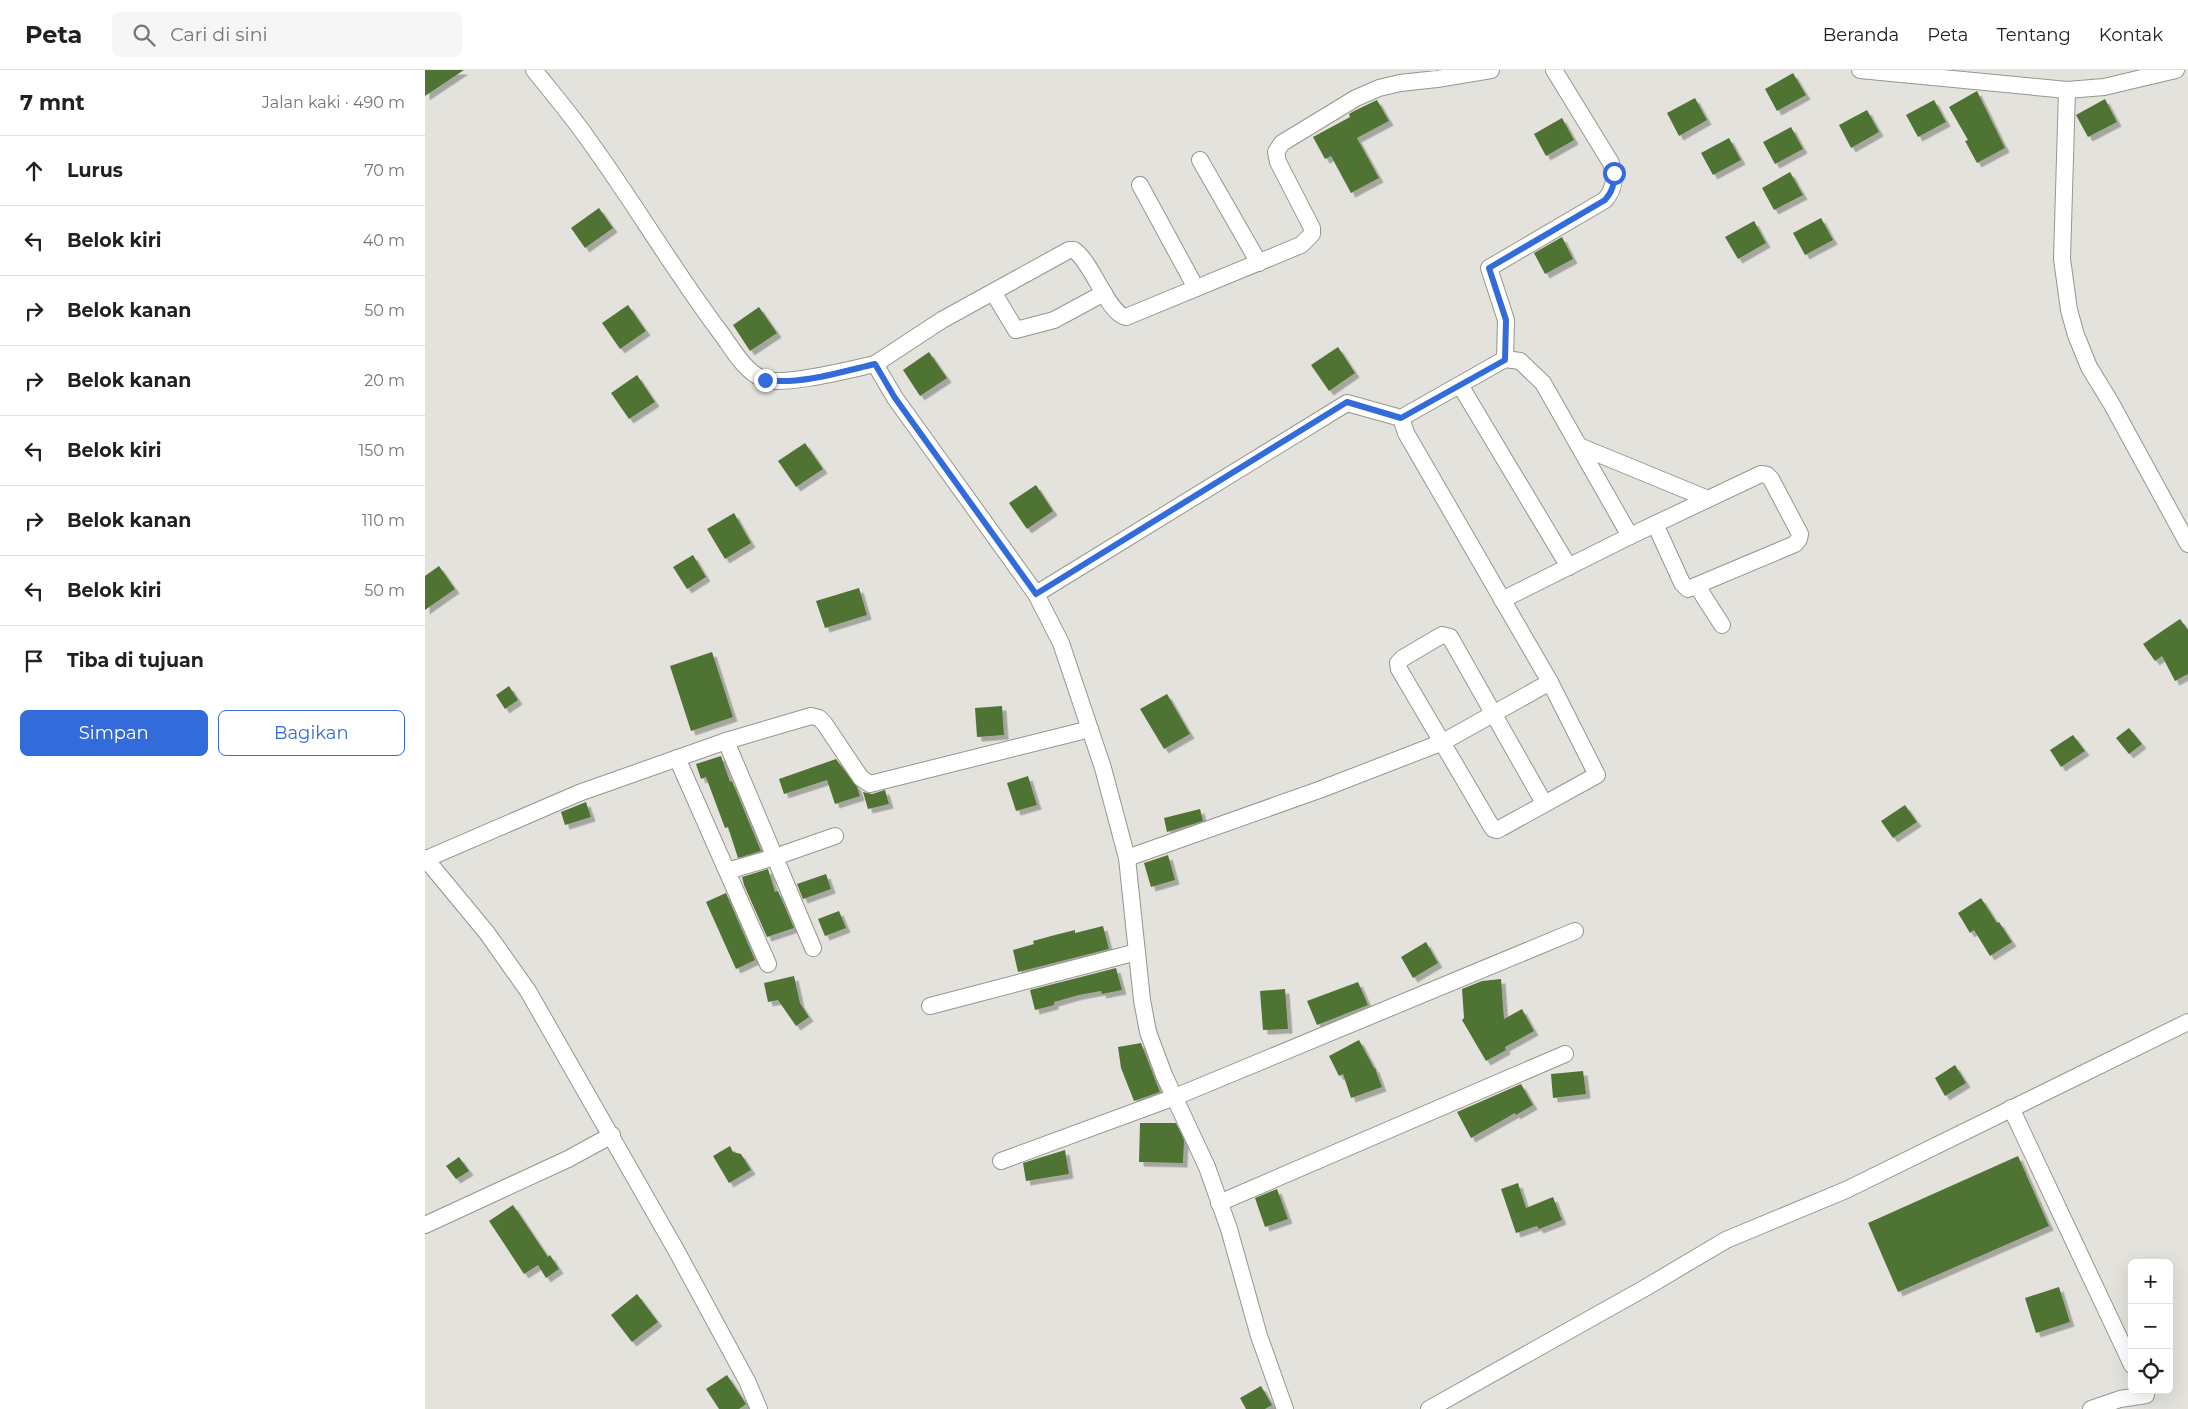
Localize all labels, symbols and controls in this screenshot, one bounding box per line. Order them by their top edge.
search box [112,12,462,57]
text: Peta [25,20,82,49]
icon: search [130,21,158,49]
text: Cari di sini [170,23,268,46]
text: Beranda [1823,24,1899,46]
text: Peta [1927,24,1968,46]
text: Tentang [1996,24,2071,46]
text: Kontak [2099,24,2163,46]
text: 7 mnt [20,90,85,115]
text: Jalan kaki · 490 m [262,93,405,112]
icon: ahead [20,157,48,185]
text: Lurus [67,159,123,182]
text: 70 m [364,161,405,180]
route start [1603,162,1626,185]
icon: left [20,227,48,255]
text: Belok kiri [67,229,162,252]
text: 40 m [363,231,405,250]
icon: right [20,297,48,325]
text: Belok kanan [67,299,191,322]
text: 50 m [364,301,405,320]
icon: right [20,367,48,395]
text: Belok kanan [67,369,191,392]
route end [754,369,777,392]
text: 20 m [364,371,405,390]
icon: left [20,437,48,465]
text: Belok kiri [67,439,162,462]
text: 150 m [358,441,405,460]
icon: right [20,507,48,535]
text: Belok kanan [67,509,191,532]
text: 110 m [362,511,405,530]
icon: left [20,577,48,605]
text: Belok kiri [67,579,162,602]
text: 50 m [364,581,405,600]
icon: arrive [20,647,48,675]
text: Tiba di tujuan [67,649,204,672]
button: Simpan [20,710,208,756]
button: Bagikan [218,710,405,756]
map controls [2128,1259,2173,1394]
button: + [2128,1259,2173,1304]
button: − [2128,1304,2173,1349]
button: locate [2128,1349,2173,1394]

